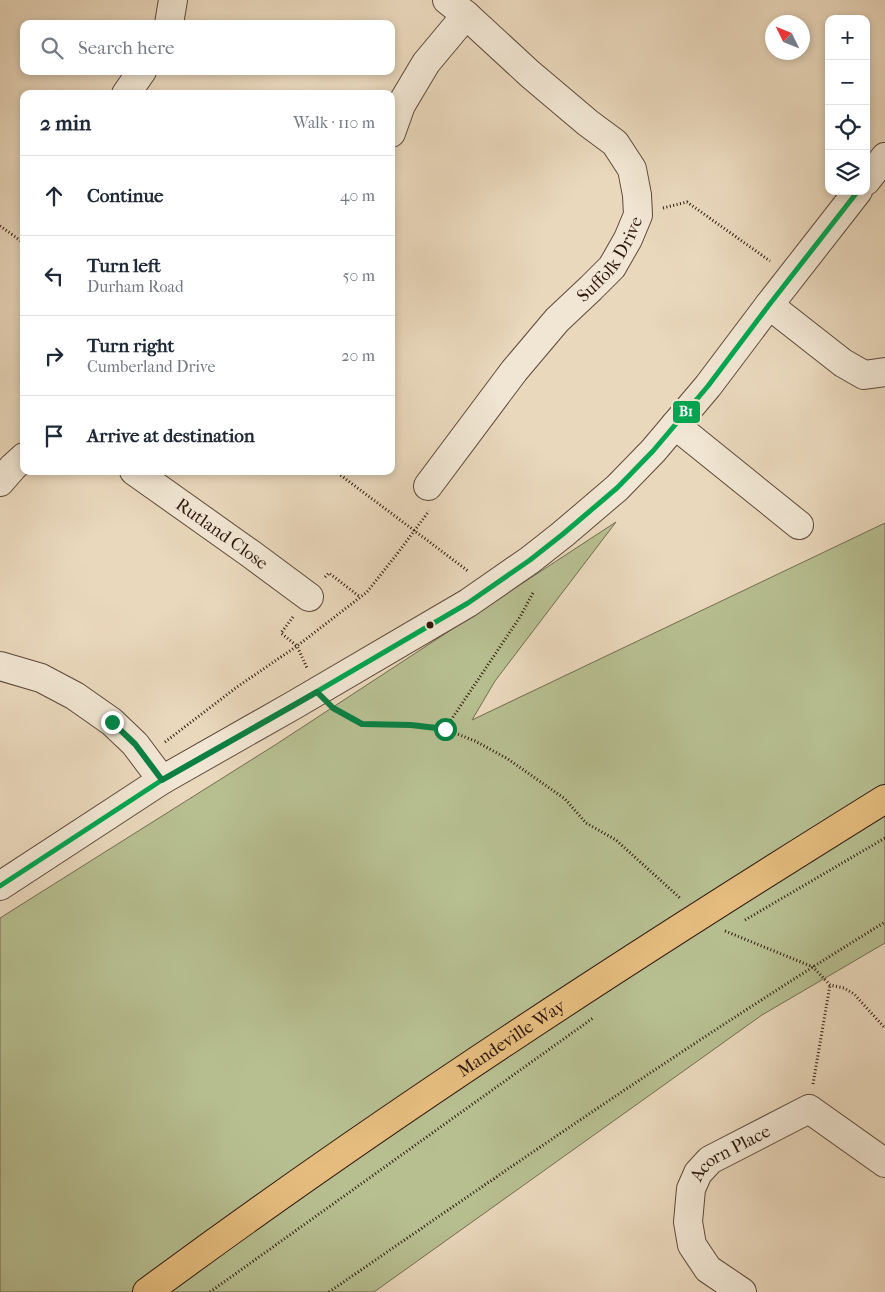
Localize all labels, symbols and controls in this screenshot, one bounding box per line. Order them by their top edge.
north arrow [765,15,810,60]
map controls [825,15,870,195]
button: + [825,15,870,60]
search box [20,20,395,75]
icon: search [38,34,66,62]
text: Search here [78,37,174,59]
button: − [825,60,870,105]
button: locate [825,105,870,150]
text: 2 min [40,111,91,135]
text: Walk · 110 m [293,113,375,132]
button: layers [825,150,870,195]
icon: ahead [40,182,68,210]
text: Continue [87,185,163,207]
text: 40 m [340,186,375,205]
street label: Suffolk Drive [572,213,647,306]
text: Turn left [87,255,161,277]
icon: left [40,262,68,290]
text: 50 m [343,266,375,285]
text: Durham Road [87,277,184,296]
text: Turn right [87,335,174,357]
icon: right [40,342,68,370]
text: 20 m [341,346,375,365]
text: Cumberland Drive [87,357,215,376]
line badge: B1 [672,400,701,424]
text: B1 [679,403,693,420]
icon: arrive [40,422,68,450]
text: Arrive at destination [87,425,255,447]
street label: Rutland Close [172,494,272,574]
unlabelled marker [425,620,435,630]
route end [101,711,124,734]
route start [434,718,457,741]
street label: Mandeville Way [453,994,570,1081]
street label: Acorn Place [685,1120,774,1185]

